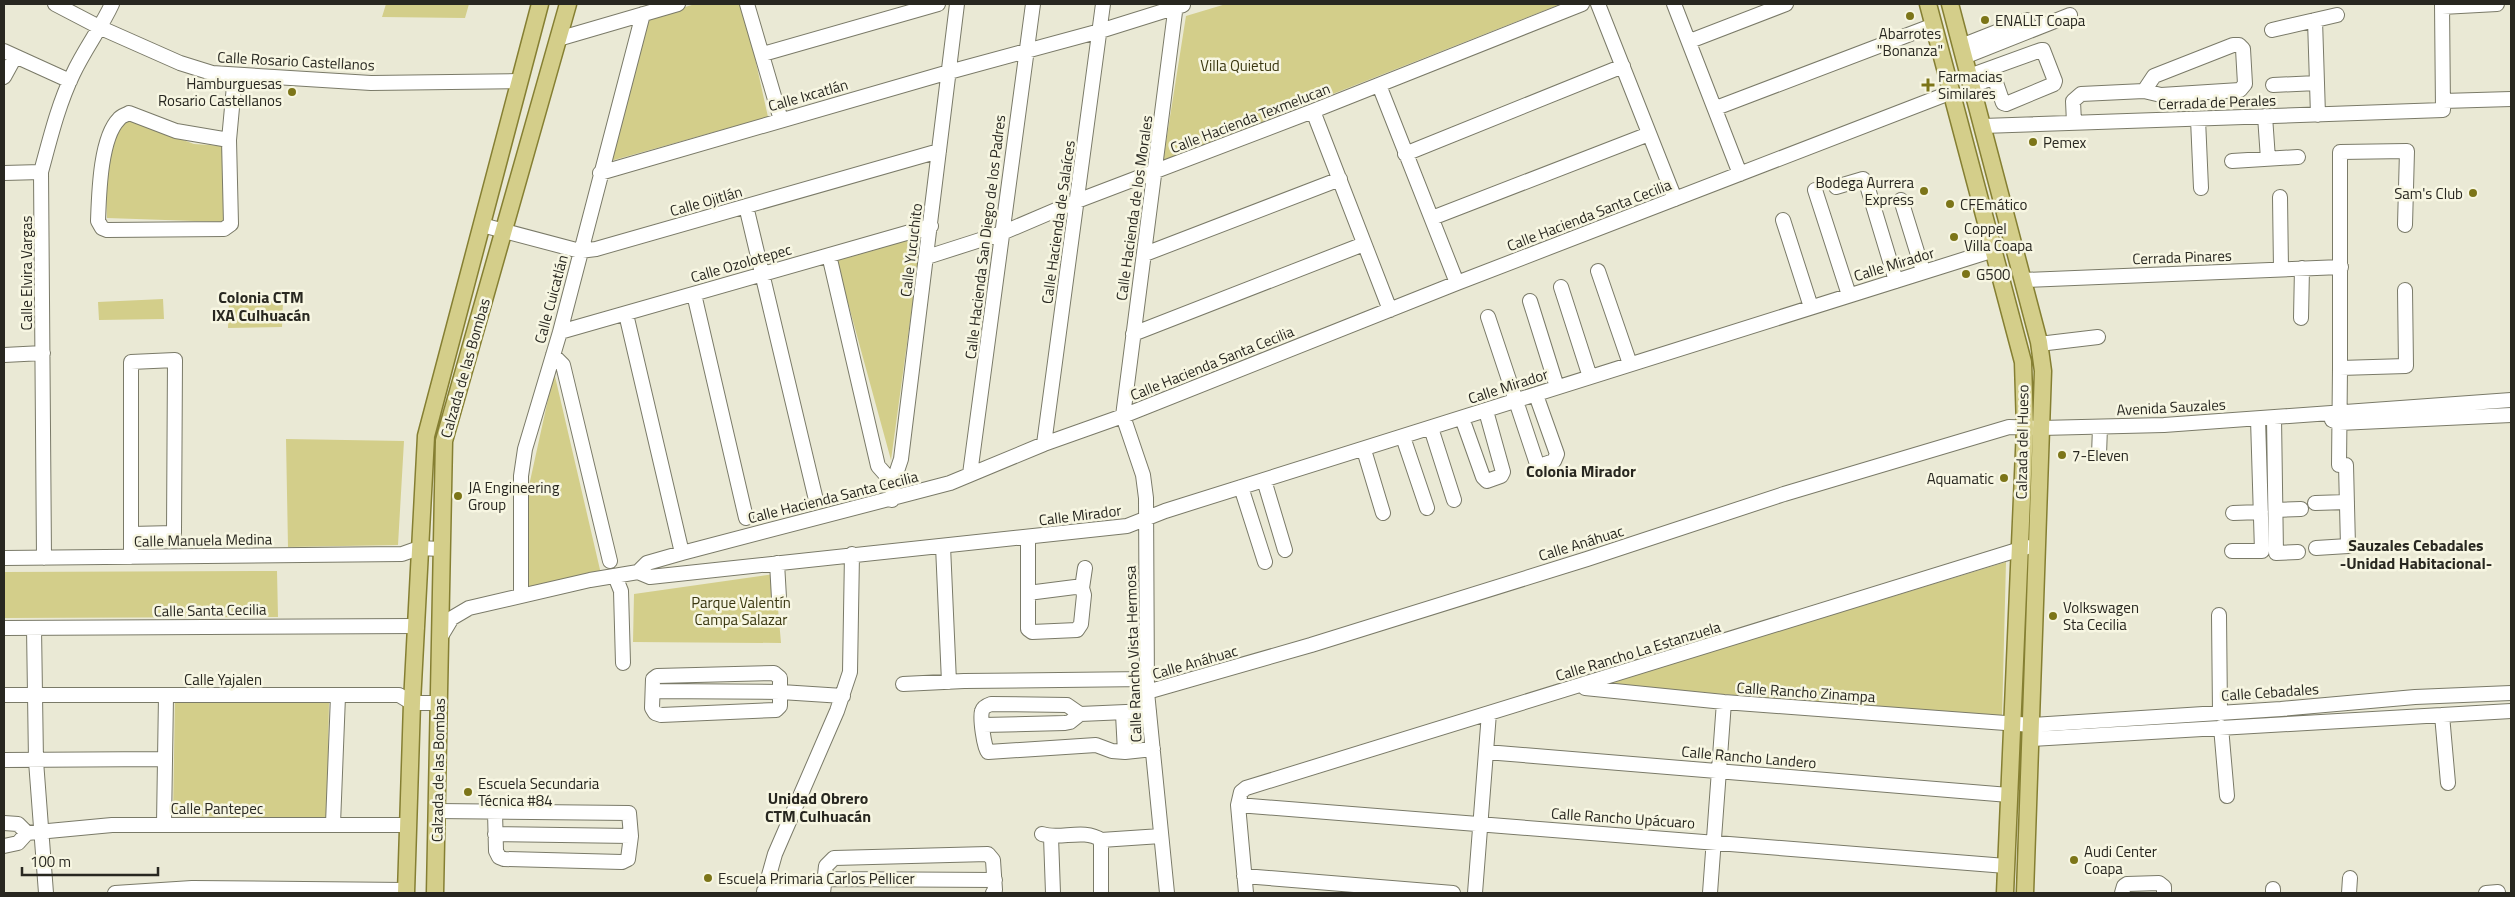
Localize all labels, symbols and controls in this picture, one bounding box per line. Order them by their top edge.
place label: ENALLT Coapa [1995,9,2086,32]
marker: Abarrotes "Bonanza" [1904,10,1916,22]
marker: ENALLT Coapa [1979,14,1991,26]
place label: Abarrotes "Bonanza" [1877,22,1943,62]
street label: Calle Rosario Castellanos [217,45,375,77]
park label: Villa Quietud [1200,54,1280,77]
place label: Farmacias Similares [1938,65,2002,105]
place label: Hamburguesas Rosario Castellanos [158,72,282,112]
street label: Calle Ixcatlán [765,73,851,117]
street label: Calle Hacienda Texmelucan [1167,77,1333,159]
marker: Farmacias Similares [1922,79,1934,91]
marker: Hamburguesas Rosario Castellanos [286,86,298,98]
street label: Cerrada de Perales [2158,88,2276,116]
street label: Calle Hacienda San Diego de los Padres [959,113,1011,361]
street label: Calle Hacienda de los Morales [1110,114,1158,302]
place label: Pemex [2043,131,2086,154]
marker: Pemex [2027,136,2039,148]
street label: Calle Hacienda de Salaíces [1035,139,1081,305]
place label: Bodega Aurrera Express [1815,171,1914,211]
street label: Calle Hacienda Santa Cecilia [1503,173,1675,257]
street label: Calle Ojitlán [667,180,745,222]
place label: Sam's Club [2394,182,2463,205]
marker: Bodega Aurrera Express [1918,185,1930,197]
marker: Sam's Club [2467,187,2479,199]
place label: CFEmático [1960,193,2027,216]
marker: CFEmático [1944,198,1956,210]
street label: Calle Yucuchito [894,202,928,298]
street label: Calle Elvira Vargas [15,216,38,330]
place label: Coppel Villa Coapa [1964,217,2033,257]
marker: Coppel Villa Coapa [1948,231,1960,243]
street label: Calle Ozolotepec [688,238,794,288]
street label: Calle Mirador [1851,241,1937,287]
street label: Cerrada Pinares [2132,244,2232,270]
street label: Calle Cuicatlán [528,252,574,346]
place label: G500 [1976,263,2010,286]
marker: G500 [1960,268,1972,280]
district label: Colonia CTM IXA Culhuacán [212,285,310,327]
street label: Calzada de las Bombas [434,295,496,441]
street label: Calle Hacienda Santa Cecilia [1127,319,1298,406]
street label: Calle Mirador [1465,362,1551,410]
street label: Calzada del Hueso [2009,384,2035,500]
street label: Avenida Sauzales [2116,393,2226,421]
place label: 7-Eleven [2072,444,2129,467]
marker: 7-Eleven [2056,449,2068,461]
district label: Colonia Mirador [1526,459,1636,483]
street label: Calle Hacienda Santa Cecilia [745,465,921,529]
place label: Aquamatic [1927,467,1994,490]
marker: Aquamatic [1998,472,2010,484]
place label: JA Engineering Group [468,476,560,516]
marker: JA Engineering Group [452,490,464,502]
street label: Calle Mirador [1037,499,1123,531]
street label: Calle Anáhuac [1536,519,1626,567]
street label: Calle Manuela Medina [134,527,273,553]
district label: Sauzales Cebadales -Unidad Habitacional- [2340,533,2492,575]
street label: Calle Rancho Vista Hermosa [1118,565,1148,743]
park label: Parque Valentín Campa Salazar [691,591,791,631]
place label: Volkswagen Sta Cecilia [2063,596,2139,636]
street label: Calle Santa Cecilia [153,598,267,622]
marker: Volkswagen Sta Cecilia [2047,610,2059,622]
street label: Calle Rancho La Estanzuela [1553,615,1724,687]
street label: Calle Anáhuac [1149,639,1241,685]
street label: Calle Yajalen [184,668,262,691]
street label: Calle Rancho Zinampa [1736,676,1877,708]
street label: Calle Cebadales [2220,677,2320,707]
street label: Calzada de las Bombas [425,698,451,842]
street label: Calle Rancho Landero [1681,740,1817,774]
place label: Escuela Secundaria Técnica #84 [478,772,600,812]
marker: Escuela Secundaria Técnica #84 [462,786,474,798]
district label: Unidad Obrero CTM Culhuacán [765,786,871,828]
street label: Calle Pantepec [171,797,263,820]
street label: Calle Rancho Upácuaro [1550,801,1696,835]
place label: Audi Center Coapa [2084,840,2157,880]
scale bar [22,844,159,876]
text: 100 m [30,850,71,873]
marker: Audi Center Coapa [2068,854,2080,866]
place label: Escuela Primaria Carlos Pellicer [718,867,915,890]
marker: Escuela Primaria Carlos Pellicer [702,872,714,884]

